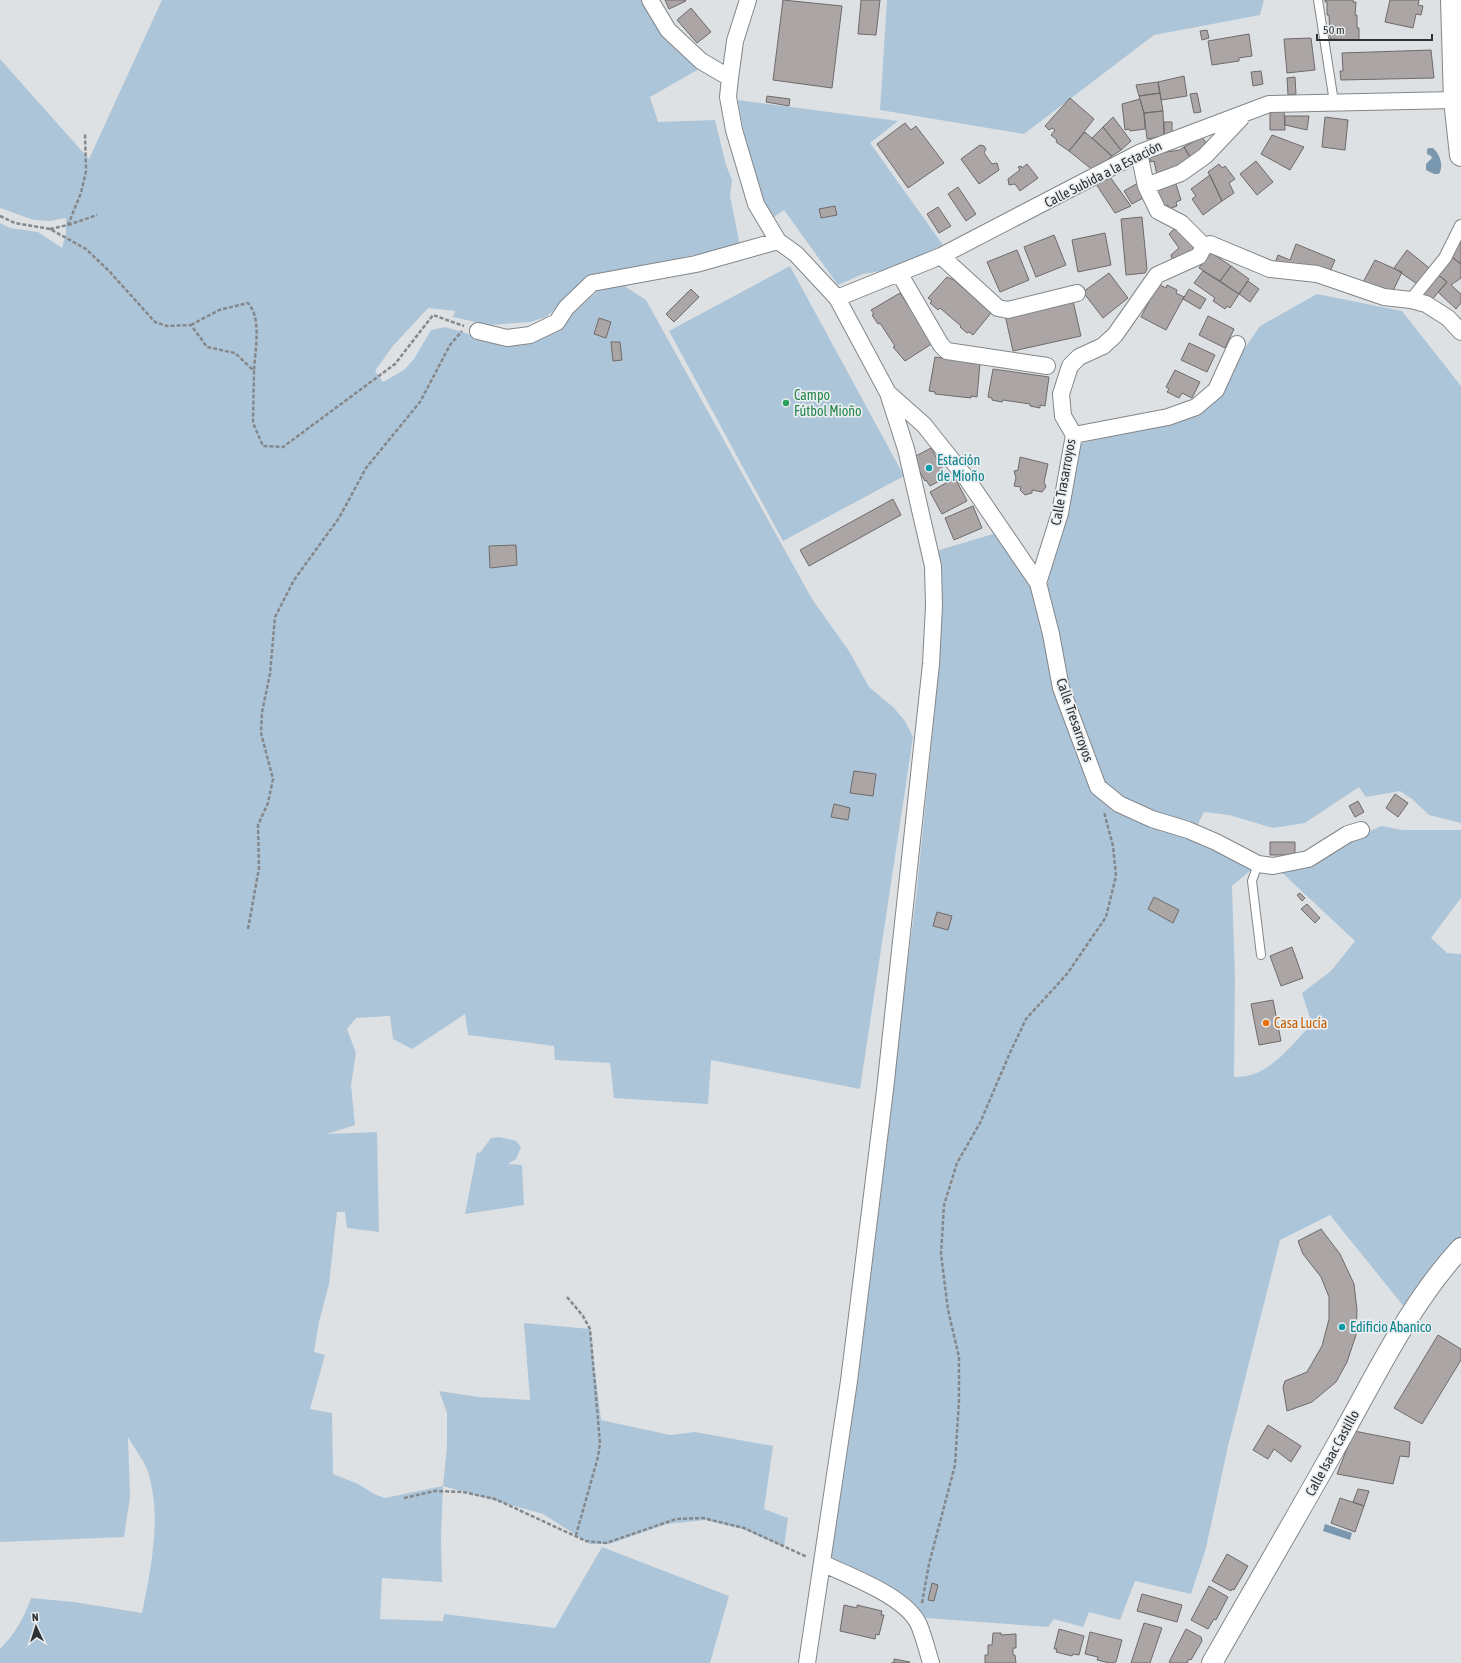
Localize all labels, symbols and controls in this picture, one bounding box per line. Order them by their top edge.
scale bar [1317,16,1432,42]
text: 50 m [1323,23,1345,37]
street label: Calle Subida a la Estación [1042,137,1164,211]
place label: Campo Fútbol Mioño [794,387,862,419]
marker: Campo Fútbol Mioño [781,398,791,408]
street label: Calle Trasarroyos [1048,438,1078,526]
place label: Estación de Mioño [937,452,984,484]
marker: Estación de Mioño [924,463,934,473]
street label: Calle Tresarroyos [1053,676,1097,764]
place label: Casa Lucía [1274,1015,1327,1031]
marker: Casa Lucía [1261,1018,1271,1028]
place label: Edificio Abanico [1350,1319,1432,1335]
marker: Edificio Abanico [1337,1322,1347,1332]
street label: Calle Isaac Castillo [1302,1407,1362,1499]
north arrow [16,1607,56,1647]
text: N [32,1611,39,1623]

